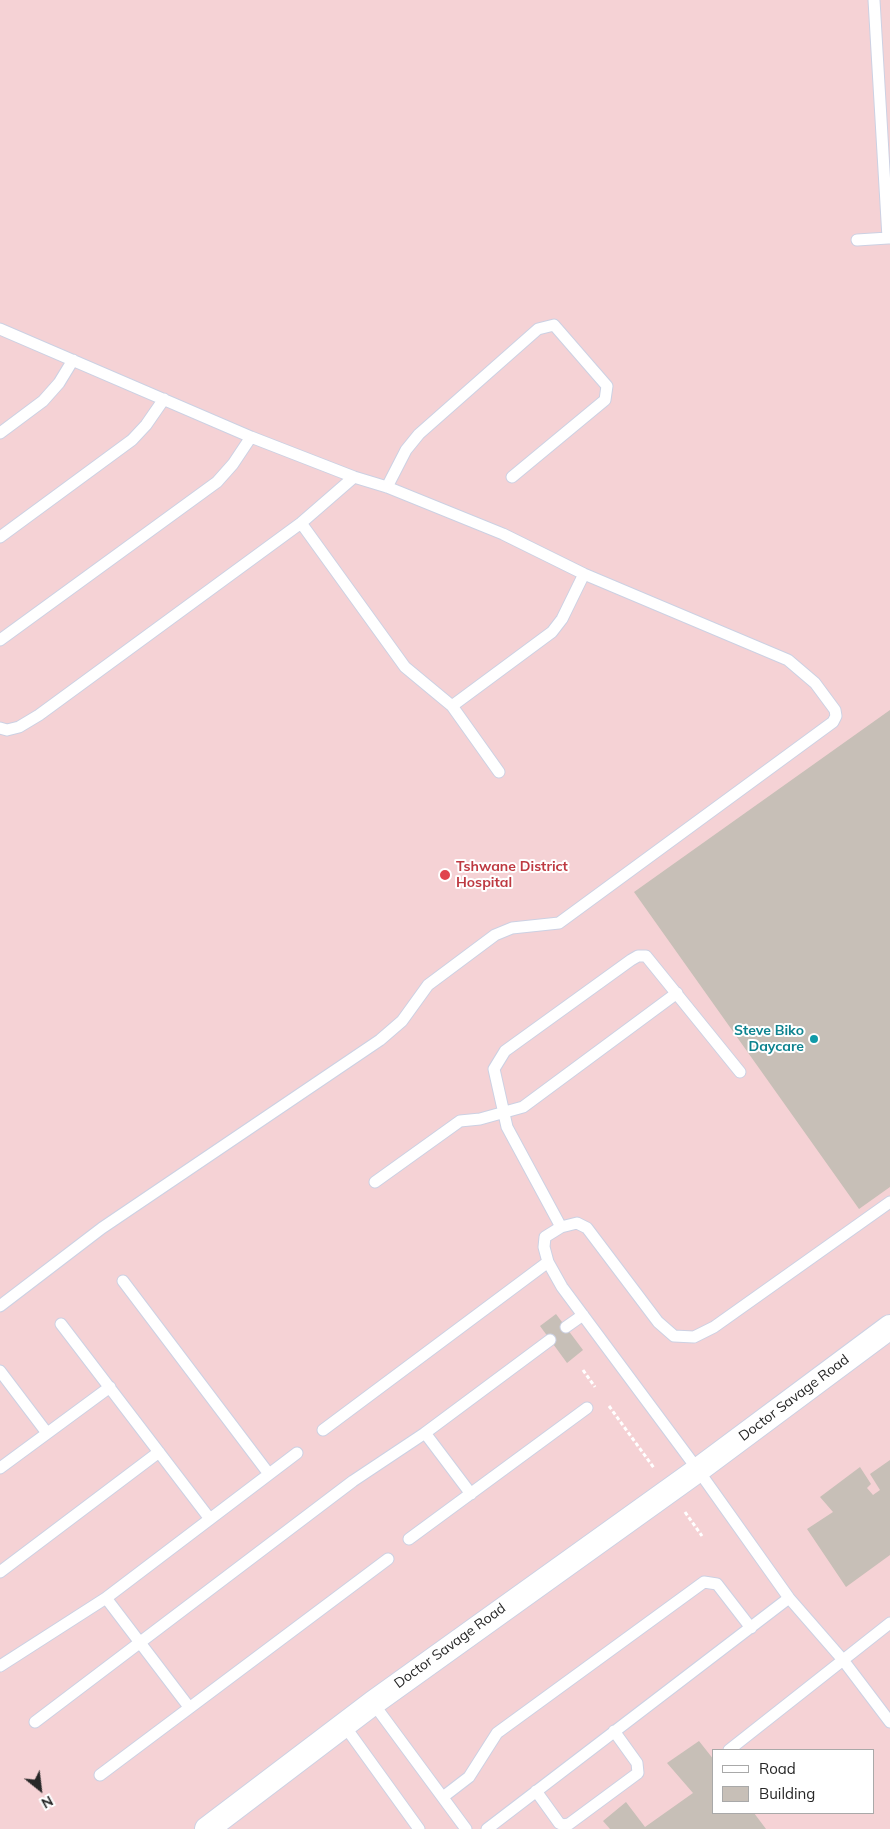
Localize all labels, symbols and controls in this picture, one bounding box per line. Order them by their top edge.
place label: Tshwane District Hospital [456,859,568,892]
marker: Tshwane District Hospital [438,868,452,882]
place label: Steve Biko Daycare [734,1023,804,1056]
marker: Steve Biko Daycare [808,1033,820,1045]
street label: Doctor Savage Road [736,1351,852,1445]
street label: Doctor Savage Road [391,1600,509,1692]
legend [712,1749,875,1814]
text: Road [759,1759,796,1778]
north arrow [15,1764,65,1814]
text: Building [759,1784,815,1803]
text: N [38,1792,56,1813]

